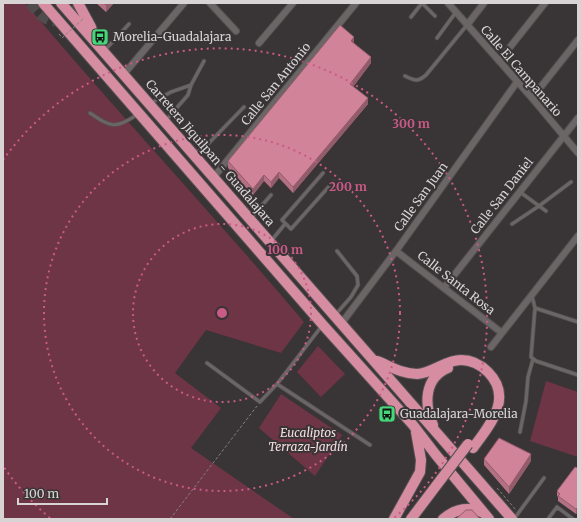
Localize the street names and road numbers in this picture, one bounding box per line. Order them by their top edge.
street label: Calle El Campanario [478,22,565,119]
street label: Calle San Antonio [238,39,314,128]
street label: Carretera Jiquilpan - Guadalajara [143,76,278,229]
street label: Calle San Daniel [467,154,536,237]
street label: Calle San Juan [391,159,451,234]
street label: Calle Santa Rosa [415,248,499,318]

